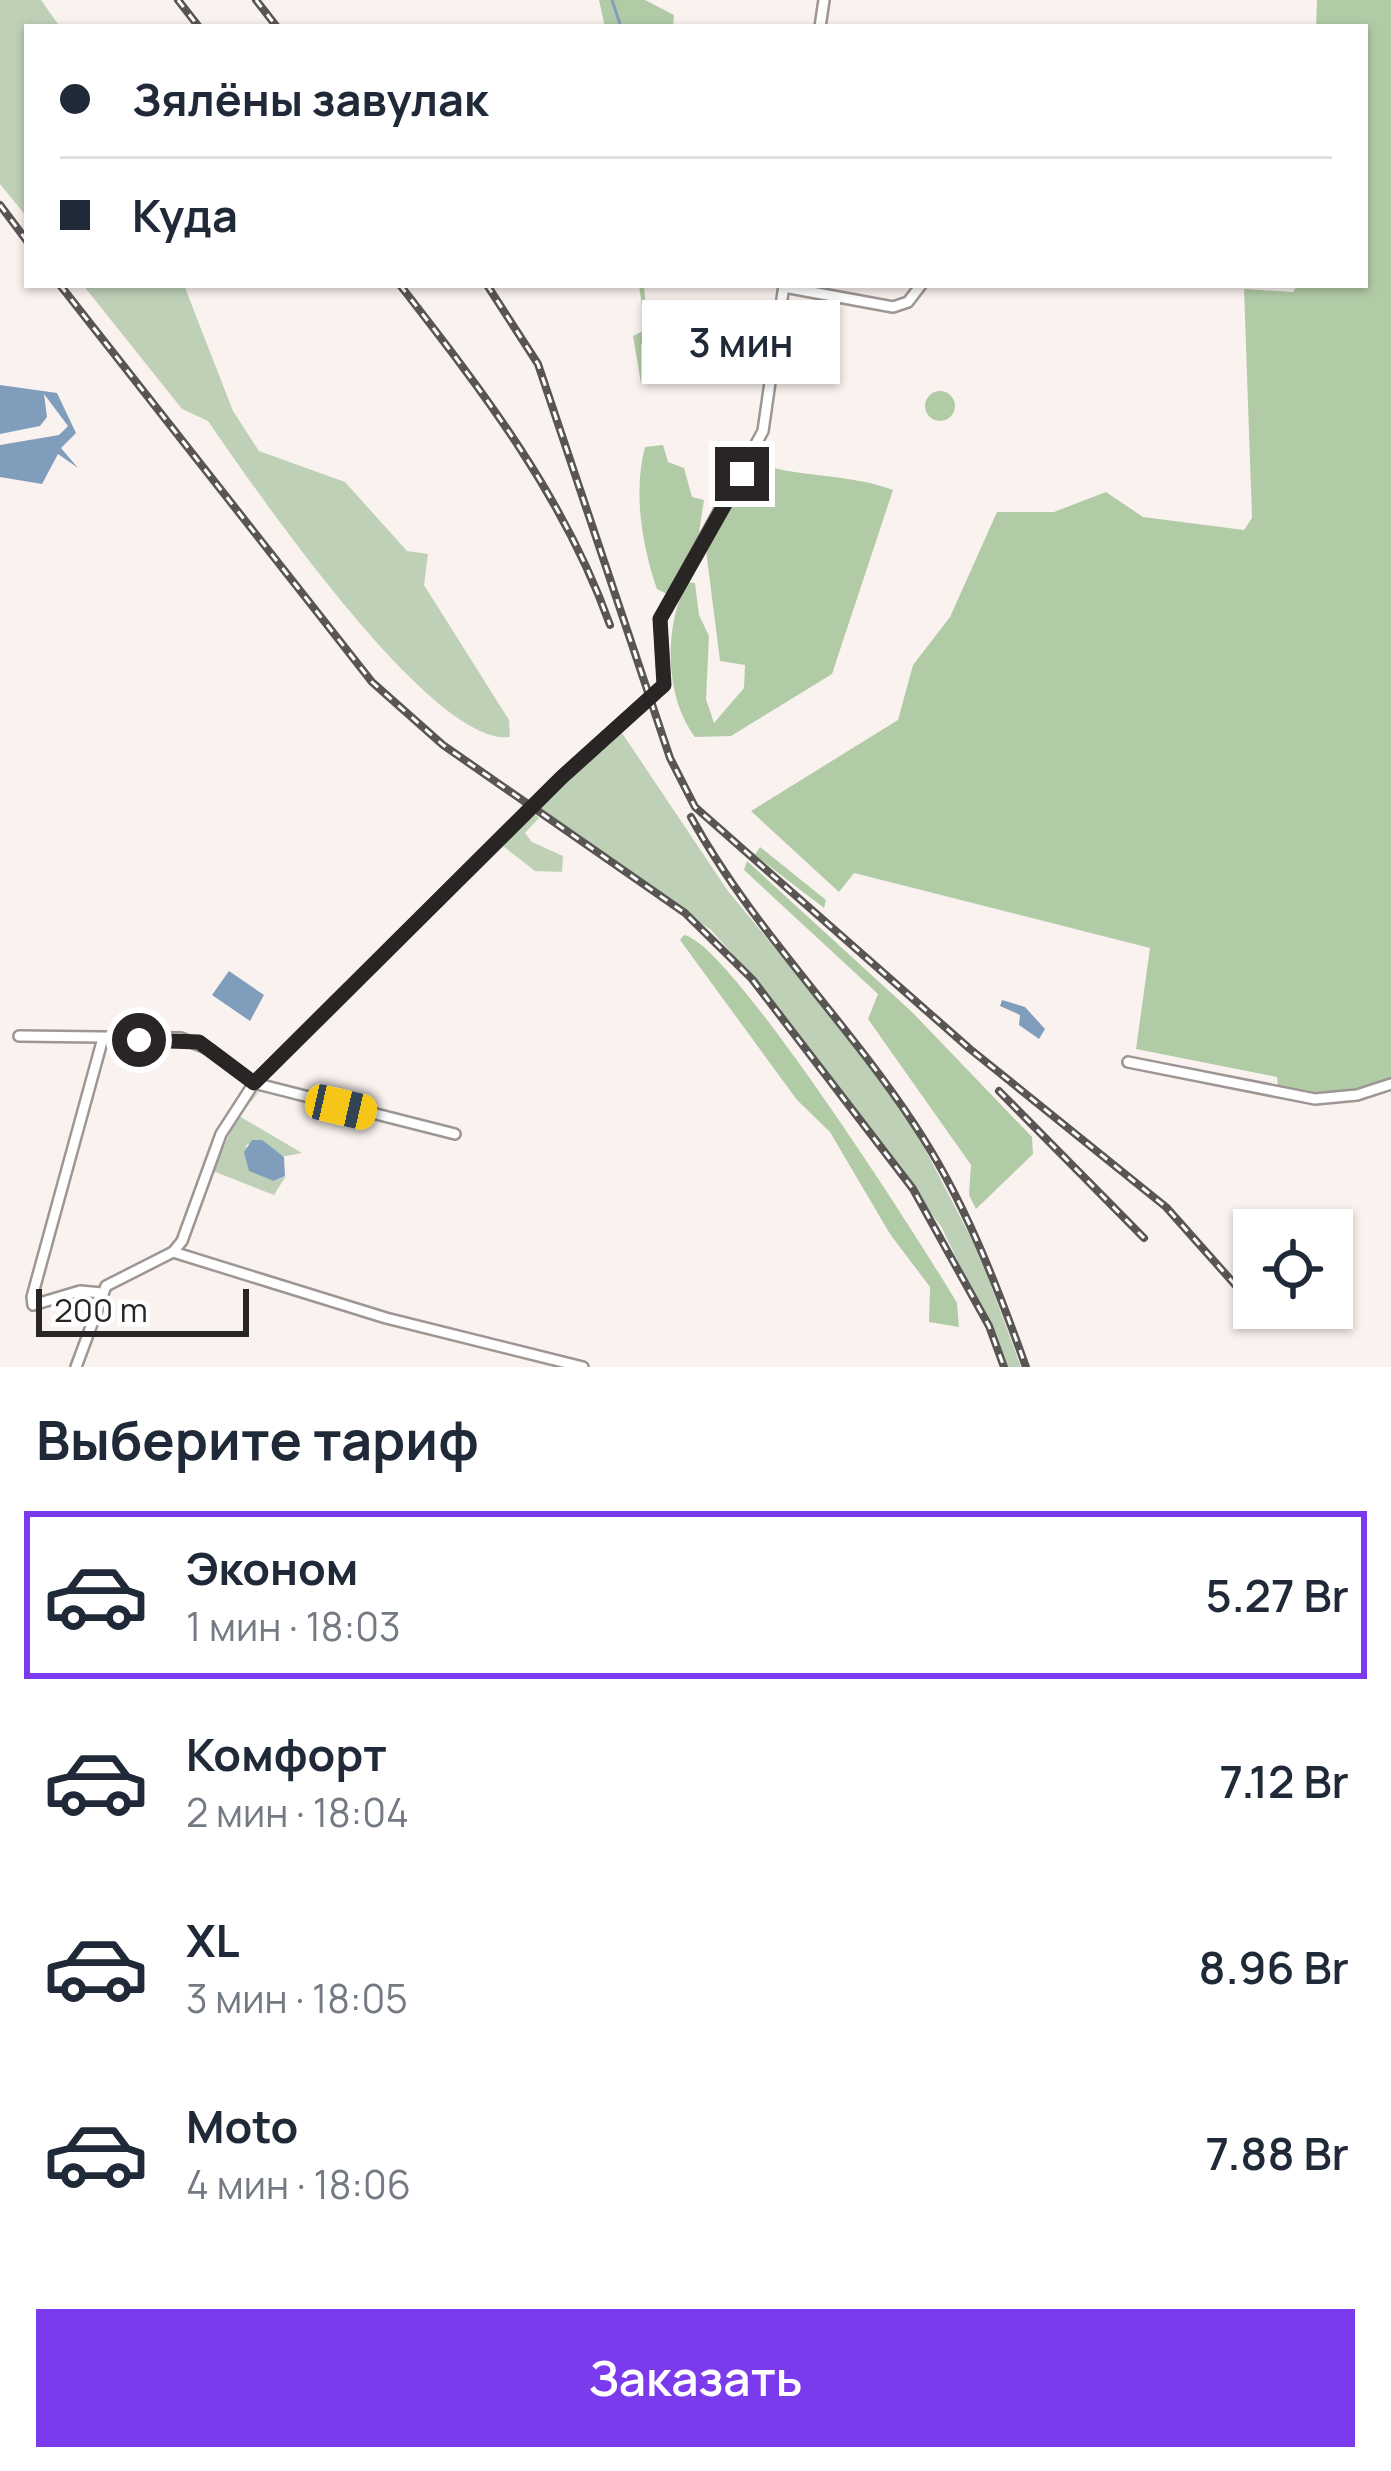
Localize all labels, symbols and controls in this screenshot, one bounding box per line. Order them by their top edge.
text: Зялёны завулак [132,68,488,130]
text: Куда [132,184,238,246]
callout: 3 мин [643,300,841,384]
text: 3 мин [688,315,794,369]
route end [715,447,769,501]
route start [112,1013,166,1067]
car [302,1081,380,1133]
map controls [1233,1209,1353,1329]
button: locate [1233,1209,1353,1329]
scale bar [36,1283,249,1336]
text: 200 m [54,1287,148,1332]
text: Выберите тариф [36,1402,479,1476]
text: Эконом [186,1537,358,1599]
icon: car [42,1541,150,1649]
text: 5.27 Br [1205,1564,1349,1626]
text: 1 мин · 18:03 [186,1599,401,1653]
text: Комфорт [186,1723,387,1785]
icon: car [42,1727,150,1835]
text: 7.12 Br [1220,1750,1349,1812]
text: 2 мин · 18:04 [186,1785,409,1839]
text: XL [186,1909,240,1971]
icon: car [42,1913,150,2021]
text: 8.96 Br [1199,1936,1349,1998]
text: 3 мин · 18:05 [186,1971,408,2025]
text: Moto [186,2095,298,2157]
icon: car [42,2099,150,2207]
text: 7.88 Br [1205,2122,1349,2184]
text: 4 мин · 18:06 [186,2157,411,2211]
button: Заказать [36,2309,1355,2447]

